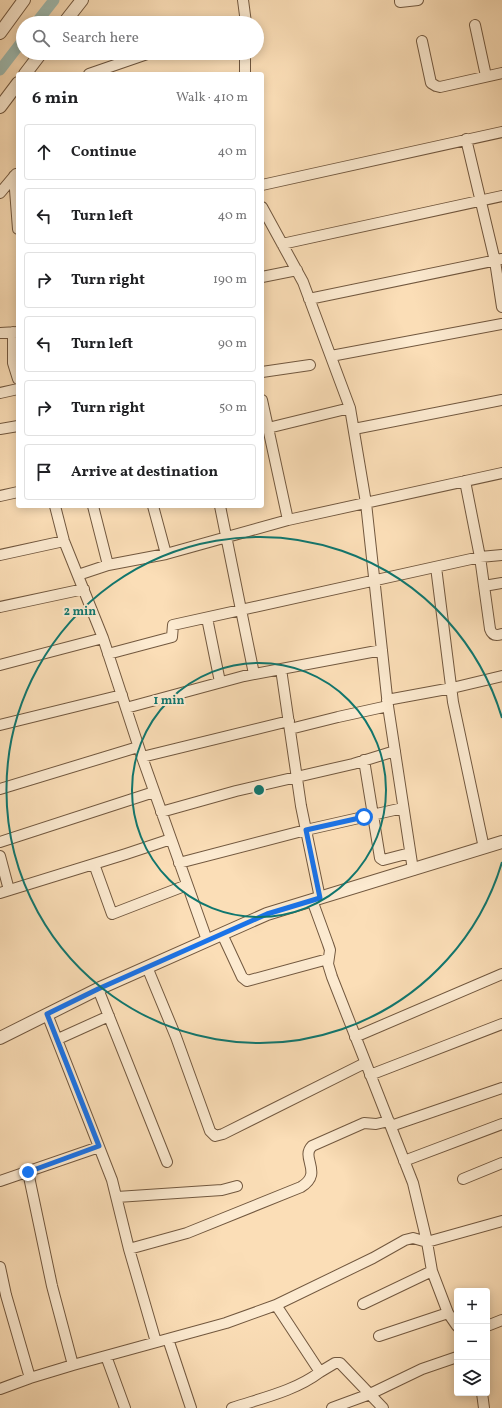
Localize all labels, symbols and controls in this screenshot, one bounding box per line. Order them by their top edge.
search box [16,16,264,60]
icon: search [30,27,52,49]
text: Search here [62,28,139,49]
text: 6 min [32,87,78,110]
text: Walk · 410 m [176,89,248,107]
icon: ahead [33,141,55,163]
text: Continue [71,142,136,163]
text: 40 m [218,143,247,161]
icon: left [33,205,55,227]
text: Turn left [71,206,133,227]
text: 40 m [218,207,247,225]
icon: right [33,269,55,291]
text: Turn right [71,270,145,291]
text: 190 m [213,271,247,289]
icon: left [33,333,55,355]
text: Turn left [71,334,133,355]
text: 90 m [218,335,247,353]
icon: right [33,397,55,419]
text: Turn right [71,398,145,419]
text: 50 m [219,399,247,417]
icon: arrive [33,461,55,483]
text: Arrive at destination [71,462,218,483]
text: 2 min [64,604,96,620]
text: 1 min [154,693,185,709]
centre of rings [252,783,266,797]
route start [355,808,373,826]
route end [19,1163,37,1181]
map controls [454,1288,490,1396]
button: + [454,1288,490,1324]
button: − [454,1324,490,1360]
button: layers [454,1360,490,1396]

